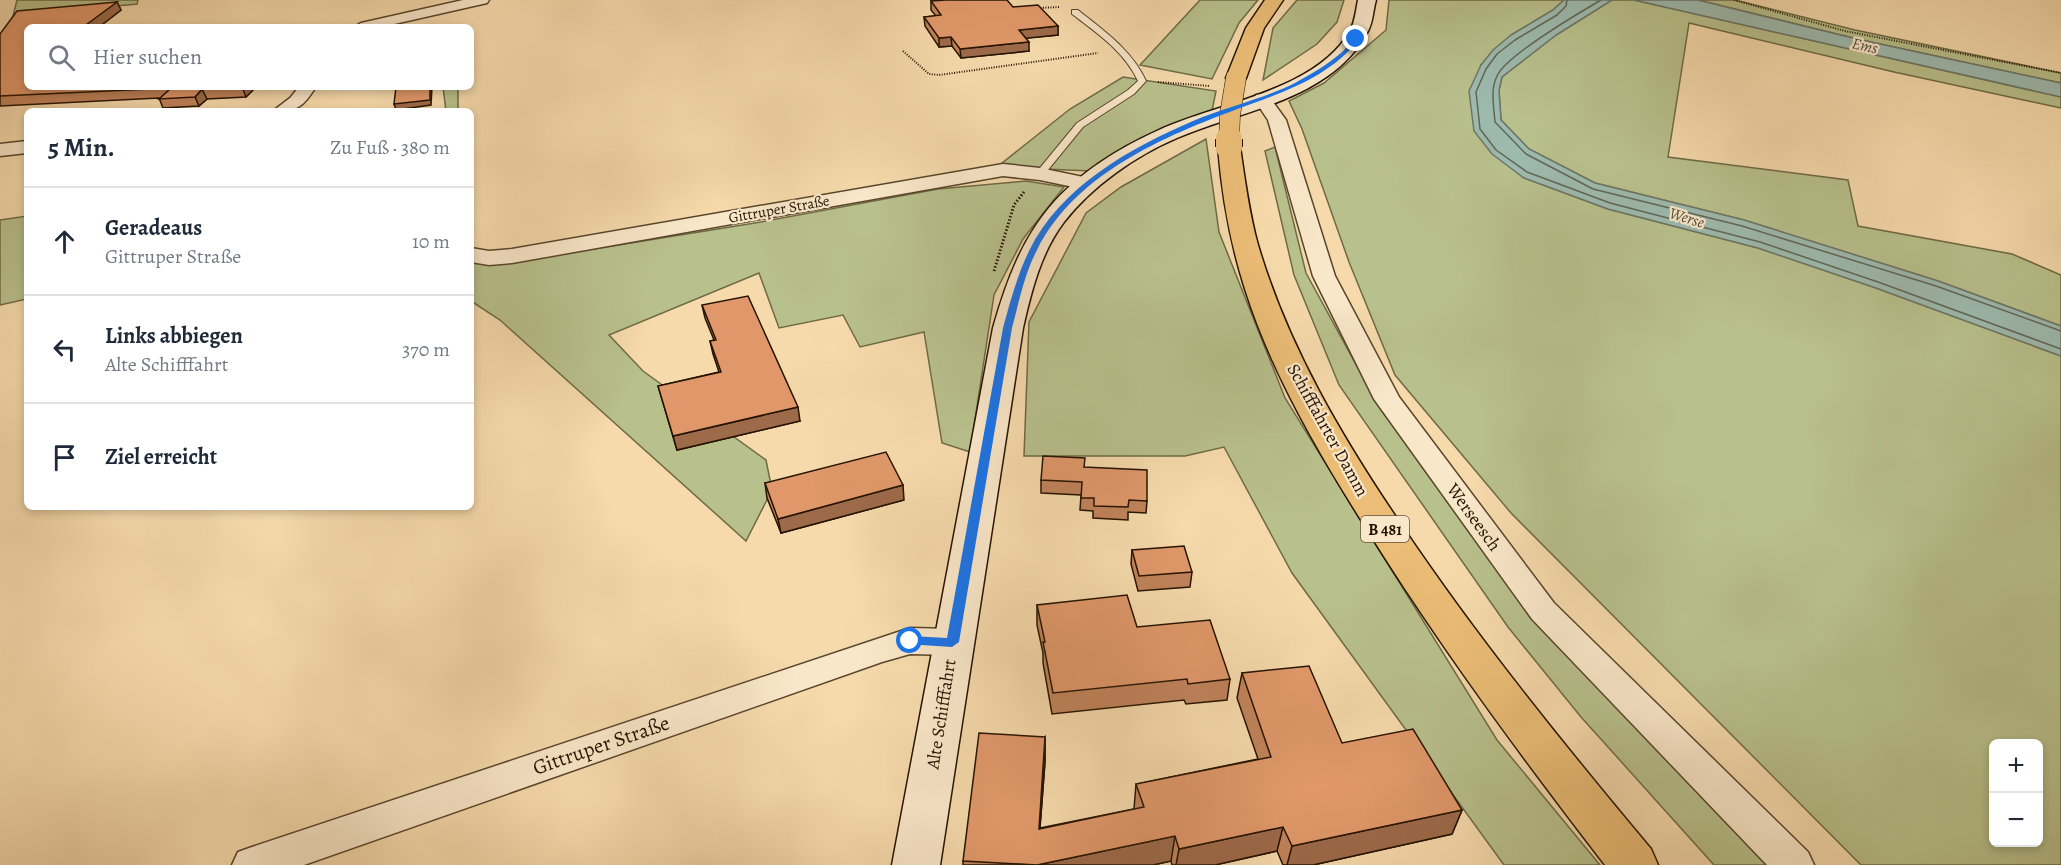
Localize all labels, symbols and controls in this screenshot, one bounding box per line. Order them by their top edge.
search box [24,24,474,90]
route end [1342,25,1368,51]
water label: Ems [1850,32,1880,60]
icon: search [45,41,78,74]
text: Hier suchen [93,42,202,72]
text: 5 Min. [48,130,115,165]
text: Zu Fuß · 380 m [330,134,450,161]
street label: Gittruper Straße [727,190,831,228]
water label: Werse [1666,202,1707,234]
text: Geradeaus [105,213,202,243]
icon: ahead [48,225,81,258]
text: 10 m [412,228,450,255]
text: Gittruper Straße [105,243,241,270]
text: Links abbiegen [105,321,243,351]
icon: left [48,333,81,366]
text: 370 m [402,336,450,363]
text: Alte Schifffahrt [105,351,228,378]
street label: Schifffahrter Damm [1282,359,1374,501]
icon: arrive [48,441,81,474]
text: Ziel erreicht [105,442,217,472]
street label: Werseesch [1441,477,1507,556]
road number: B 481 [1361,516,1409,542]
route start [896,627,922,653]
street label: Alte Schifffahrt [920,657,962,772]
street label: Gittruper Straße [529,708,673,782]
map controls [1989,739,2043,847]
button: + [1989,739,2043,793]
button: − [1989,793,2043,847]

